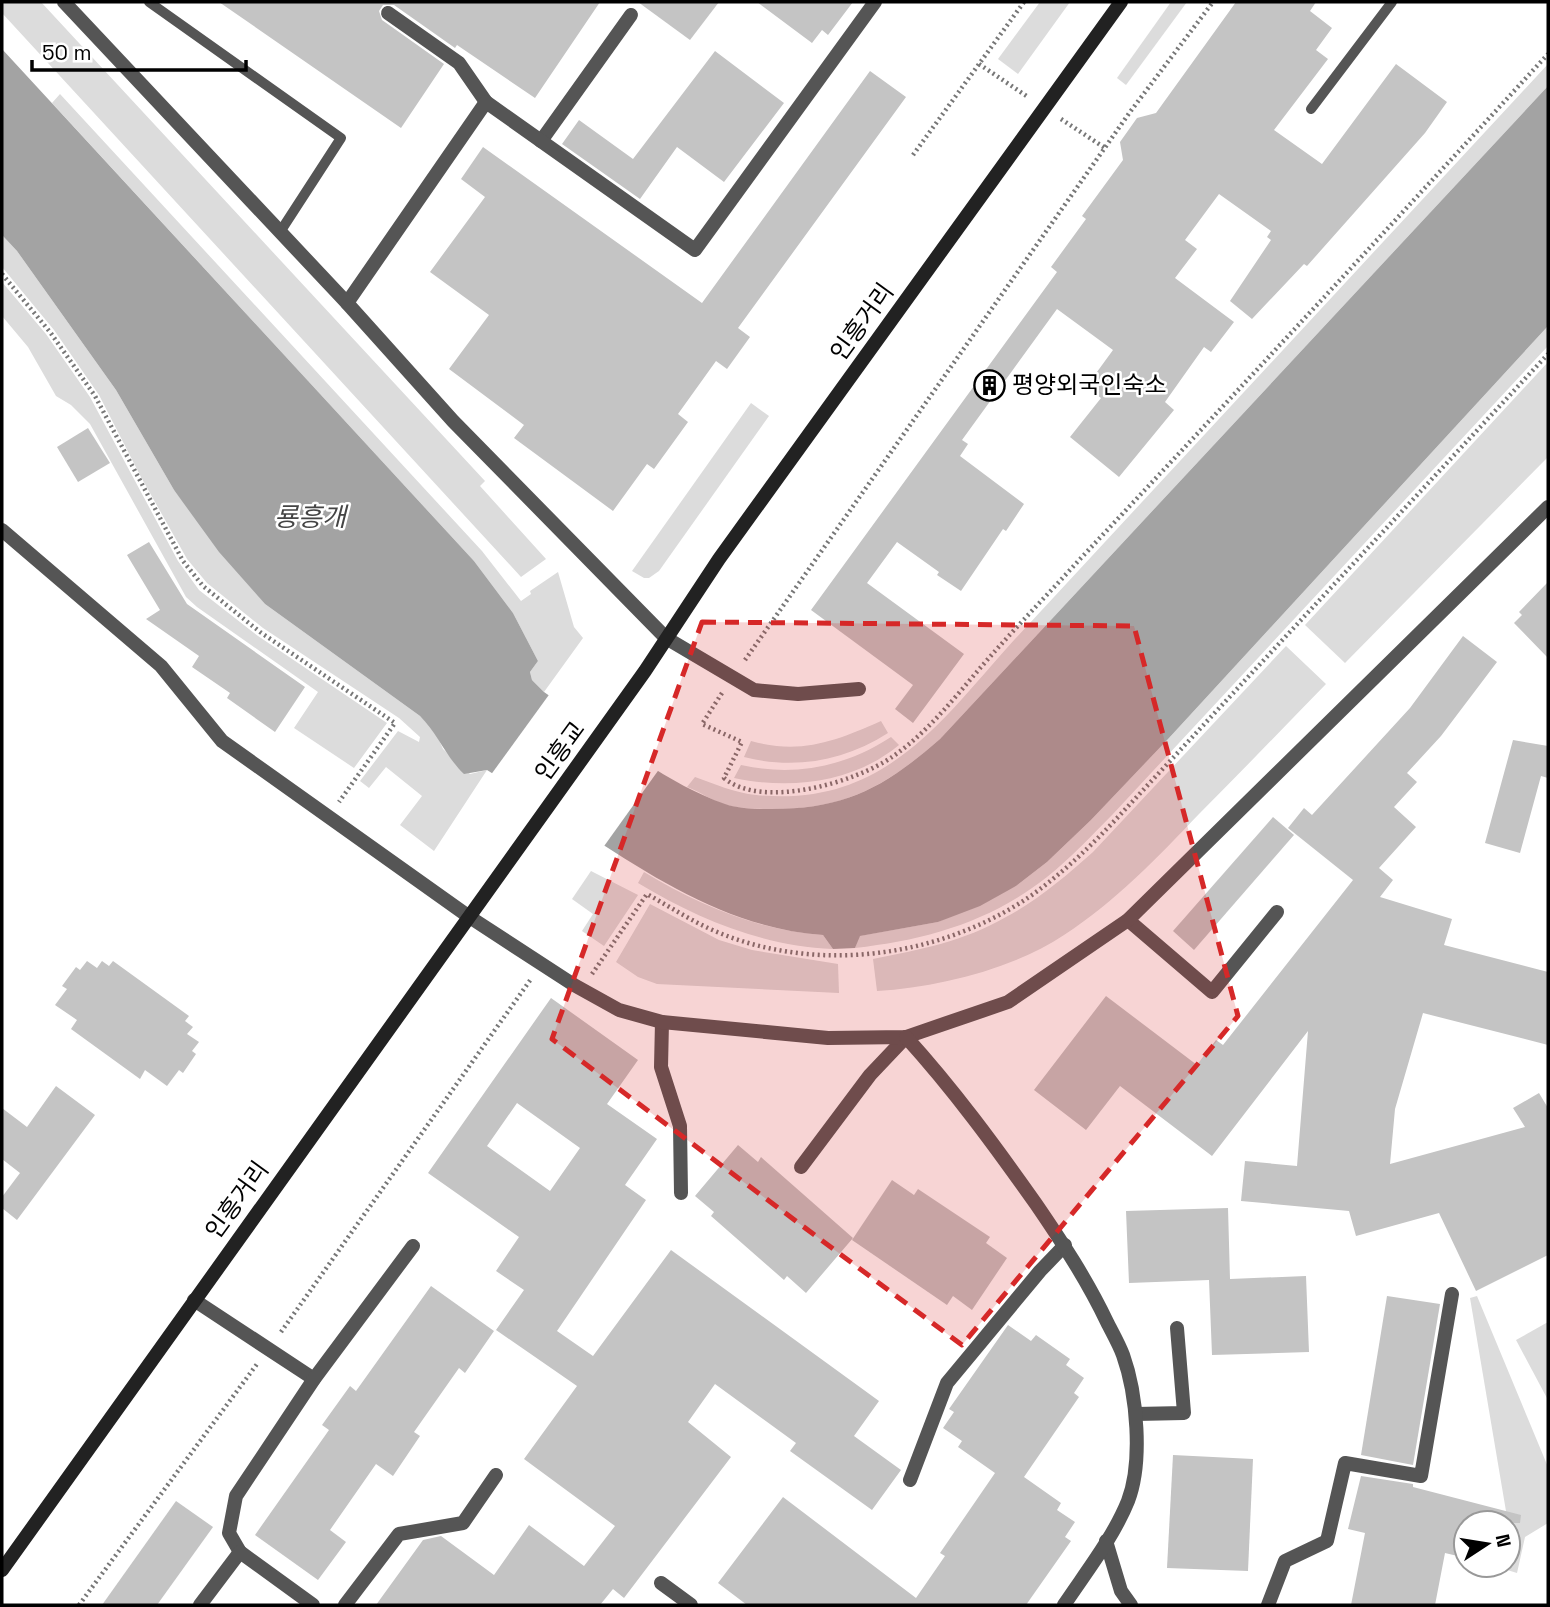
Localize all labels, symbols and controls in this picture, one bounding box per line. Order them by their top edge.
scale bar [32,28,245,72]
text: 50 m [42,39,92,66]
street label: 인흥거리 [823,277,900,367]
building icon: 평양외국인숙소 [972,368,1006,402]
place label: 평양외국인숙소 [1012,369,1167,400]
water label: 룡흥개 [274,500,349,534]
street label: 인흥교 [528,715,592,787]
street label: 인흥거리 [198,1155,275,1245]
north arrow [1452,1509,1522,1579]
text: N [1490,1532,1517,1549]

